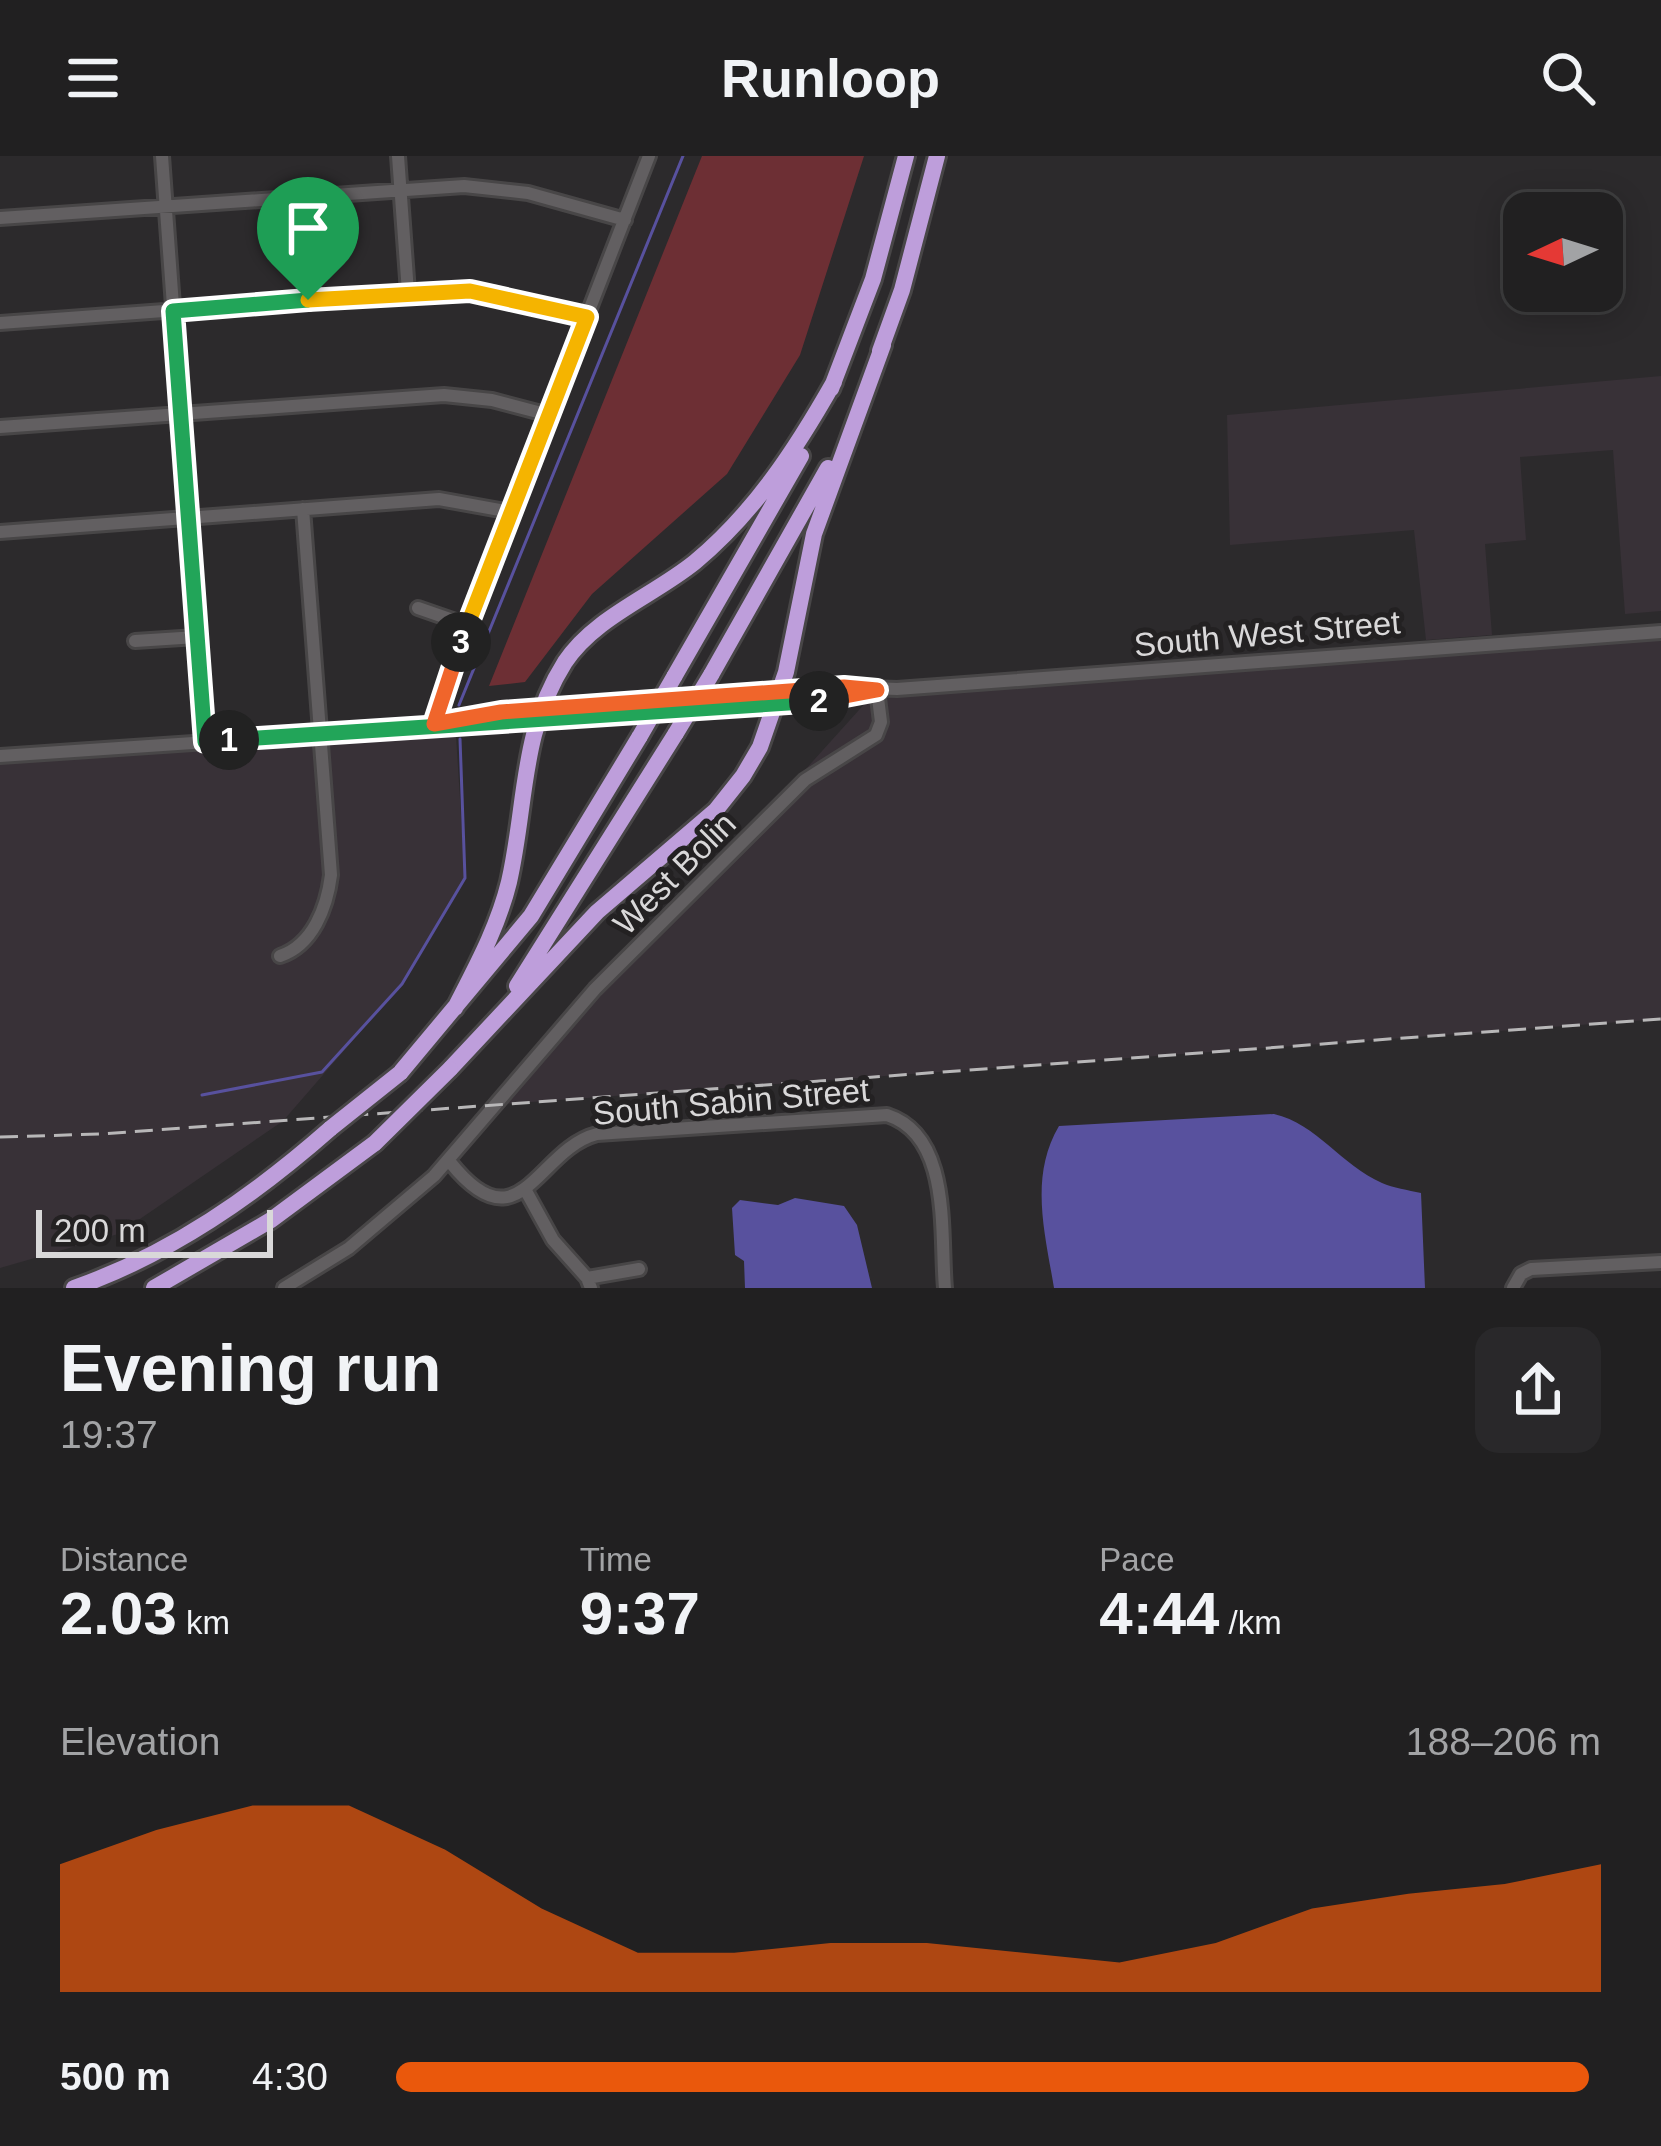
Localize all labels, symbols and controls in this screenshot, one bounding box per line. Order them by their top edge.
icon: menu [60,45,126,111]
icon: search [1535,45,1601,111]
text: Runloop [721,48,940,108]
pin [257,177,359,300]
north arrow [1503,192,1623,312]
map controls [1503,192,1623,312]
icon: arrive [275,195,341,261]
street label: South West Street [1132,603,1402,664]
pin: 3 [431,612,491,672]
text: 3 [452,623,470,660]
pin: 2 [789,671,849,731]
text: 2 [810,682,828,719]
pin: 1 [199,710,259,770]
text: 1 [220,721,238,758]
street label: West Bolin [606,805,743,942]
street label: South Sabin Street [591,1071,871,1132]
scale bar [36,1204,273,1257]
text: 200 m [54,1212,146,1249]
button: share [1475,1327,1601,1453]
text: Evening run [60,1331,441,1405]
text: 19:37 [60,1413,158,1456]
text: Distance [60,1541,188,1578]
text: Time [580,1541,652,1578]
text: Pace [1099,1541,1175,1578]
text: 2.03 [60,1580,177,1647]
text: 9:37 [580,1580,700,1647]
text: 4:44 [1099,1580,1219,1647]
text: km [177,1604,230,1641]
text: /km [1219,1604,1282,1641]
text: Elevation [60,1720,220,1763]
text: 188–206 m [1406,1720,1601,1763]
text: 500 m [60,2055,171,2098]
text: 4:30 [252,2055,328,2098]

